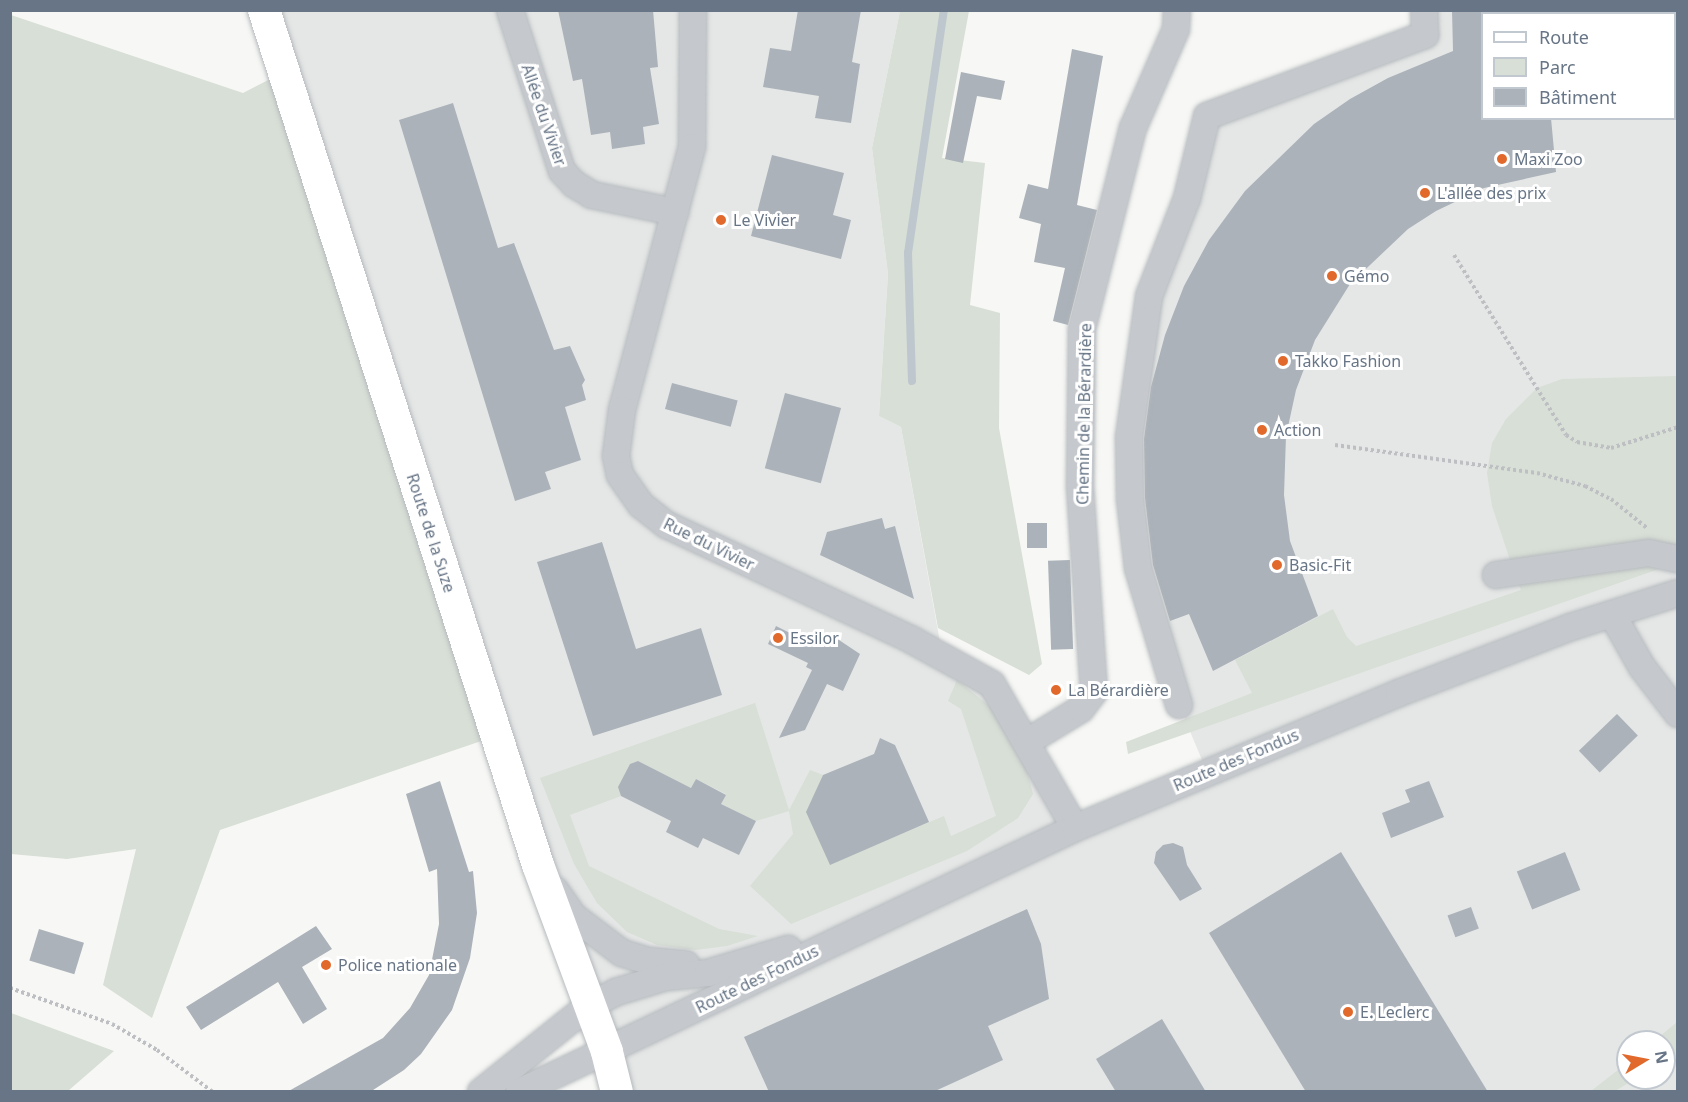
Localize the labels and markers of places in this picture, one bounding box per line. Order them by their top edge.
place label: Maxi Zoo [1514,149,1583,169]
marker: Maxi Zoo [1495,152,1509,166]
place label: L'allée des prix [1437,183,1546,203]
marker: L'allée des prix [1418,186,1432,200]
place label: Le Vivier [733,210,796,230]
marker: Le Vivier [714,213,728,227]
place label: Gémo [1344,266,1389,286]
marker: Gémo [1325,269,1339,283]
place label: Takko Fashion [1295,351,1401,371]
marker: Takko Fashion [1276,354,1290,368]
place label: Action [1274,420,1321,440]
marker: Action [1255,423,1269,437]
place label: Basic-Fit [1289,555,1351,575]
marker: Basic-Fit [1270,558,1284,572]
place label: Essilor [790,628,839,648]
marker: Essilor [771,631,785,645]
place label: La Bérardière [1068,680,1169,700]
marker: La Bérardière [1049,683,1063,697]
place label: Police nationale [338,955,457,975]
marker: Police nationale [319,958,333,972]
place label: E. Leclerc [1360,1002,1430,1022]
marker: E. Leclerc [1341,1005,1355,1019]

